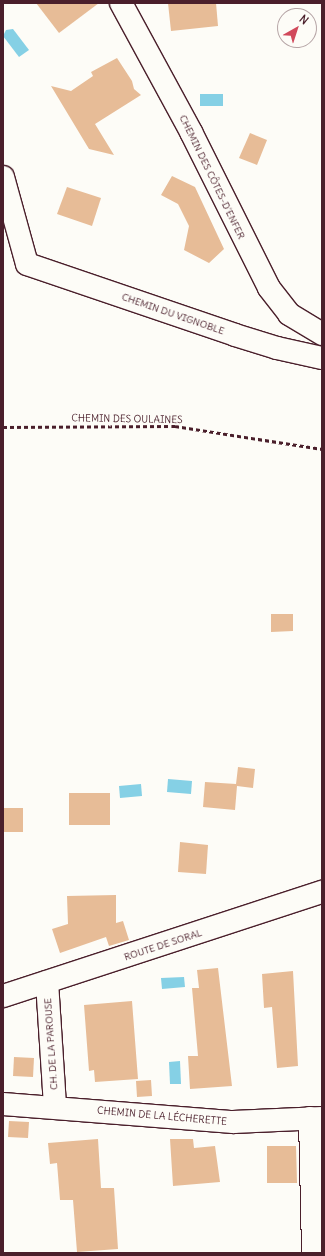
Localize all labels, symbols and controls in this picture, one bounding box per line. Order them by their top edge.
north arrow [277,8,317,48]
text: N [297,12,311,27]
street label: CHEMIN DES CÔTES-D'ENFER [177,113,247,241]
street label: CHEMIN DU VIGNOBLE [120,291,226,337]
street label: CHEMIN DES OULAINES [71,412,183,426]
street label: ROUTE DE SORAL [123,927,203,963]
street label: CH. DE LA PAROUSE [42,998,60,1090]
street label: CHEMIN DE LA LÉCHERETTE [97,1104,227,1128]

